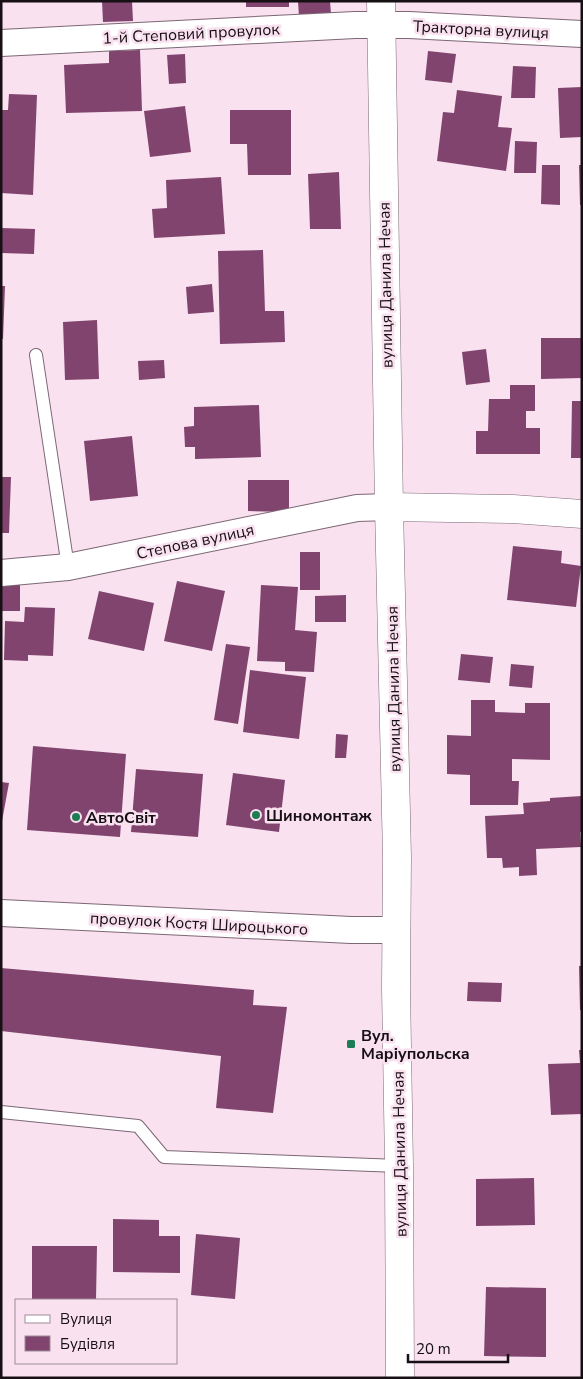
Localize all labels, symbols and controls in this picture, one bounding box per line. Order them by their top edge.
street label: Тракторна вулиця [412,15,549,45]
street label: 1-й Степовий провулок [102,18,281,50]
street label: вулиця Данила Нечая [374,202,398,368]
street label: Степова вулиця [134,519,256,565]
street label: вулиця Данила Нечая [382,606,406,772]
place label: Шиномонтаж [266,805,373,827]
place label: АвтоСвіт [86,807,156,829]
marker: Шиномонтаж [250,809,262,821]
marker: АвтоСвіт [70,811,82,823]
street label: провулок Костя Широцького [89,907,309,941]
place label: Вул. Маріупольска [361,1025,470,1065]
marker: Вул. Маріупольска [345,1038,357,1050]
street label: вулиця Данила Нечая [388,1071,412,1237]
legend [15,1299,178,1364]
text: Вулиця [60,1309,112,1329]
scale bar [408,1332,508,1364]
text: Будівля [60,1334,115,1354]
text: 20 m [416,1339,451,1359]

